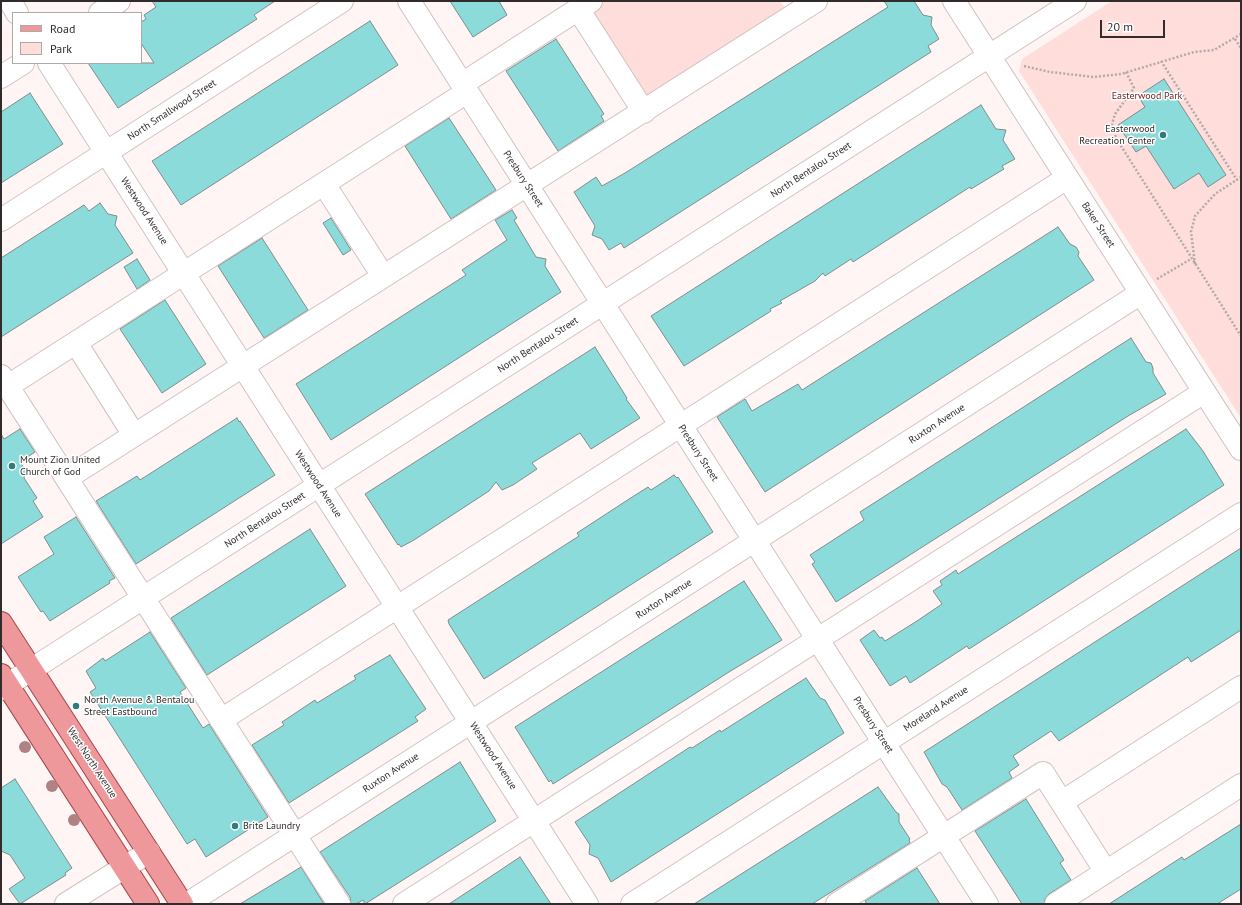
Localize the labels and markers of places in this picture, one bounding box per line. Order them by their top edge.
place label: Easterwood Recreation Center [1079,123,1155,146]
marker: Easterwood Recreation Center [1158,130,1168,140]
place label: Mount Zion United Church of God [20,454,100,478]
marker: Mount Zion United Church of God [7,461,17,471]
place label: North Avenue & Bentalou Street Eastbound [84,694,194,718]
marker: North Avenue & Bentalou Street Eastbound [71,701,81,711]
place label: Brite Laundry [243,820,300,832]
marker: Brite Laundry [230,821,240,831]

